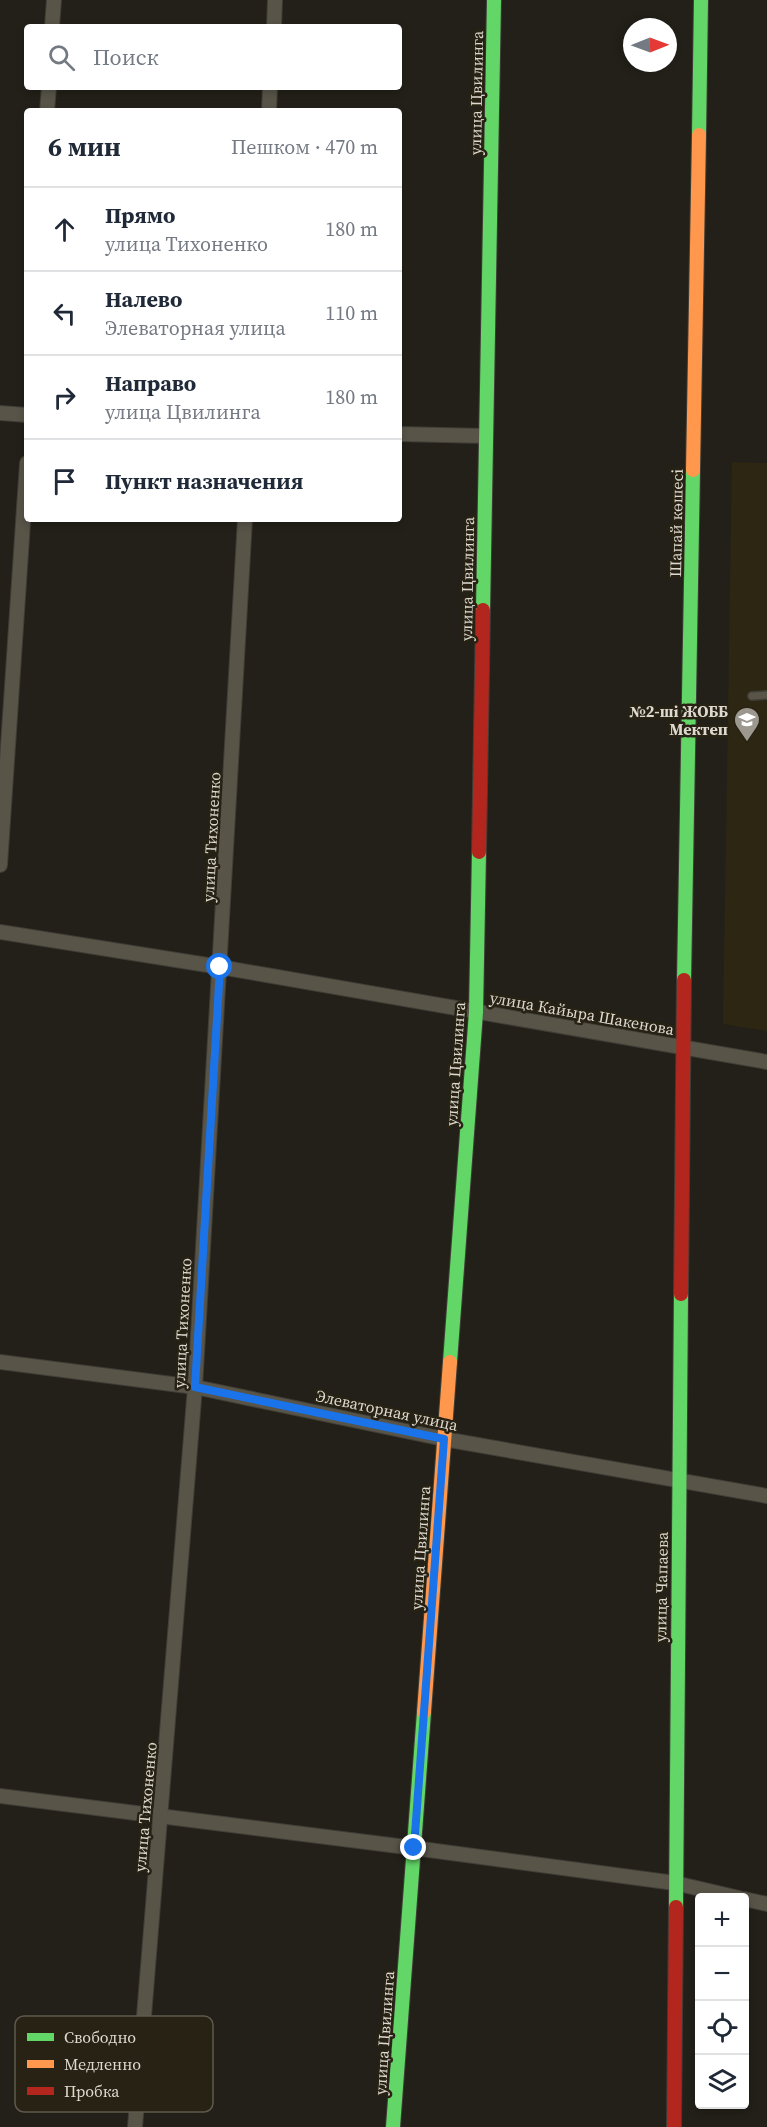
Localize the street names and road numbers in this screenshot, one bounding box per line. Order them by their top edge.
street label: улица Цвилинга [464,30,488,155]
street label: Шапай көшесі [664,469,688,577]
street label: улица Цвилинга [455,516,479,641]
street label: улица Тихоненко [197,771,225,903]
street label: улица Кайыра Шакенова [488,986,677,1040]
street label: улица Цвилинга [440,1000,470,1127]
street label: улица Тихоненко [168,1257,196,1389]
street label: Элеваторная улица [314,1384,461,1436]
street label: улица Цвилинга [405,1484,435,1611]
street label: улица Чапаева [649,1531,673,1642]
street label: улица Тихоненко [128,1741,162,1873]
street label: улица Цвилинга [369,1969,399,2096]

